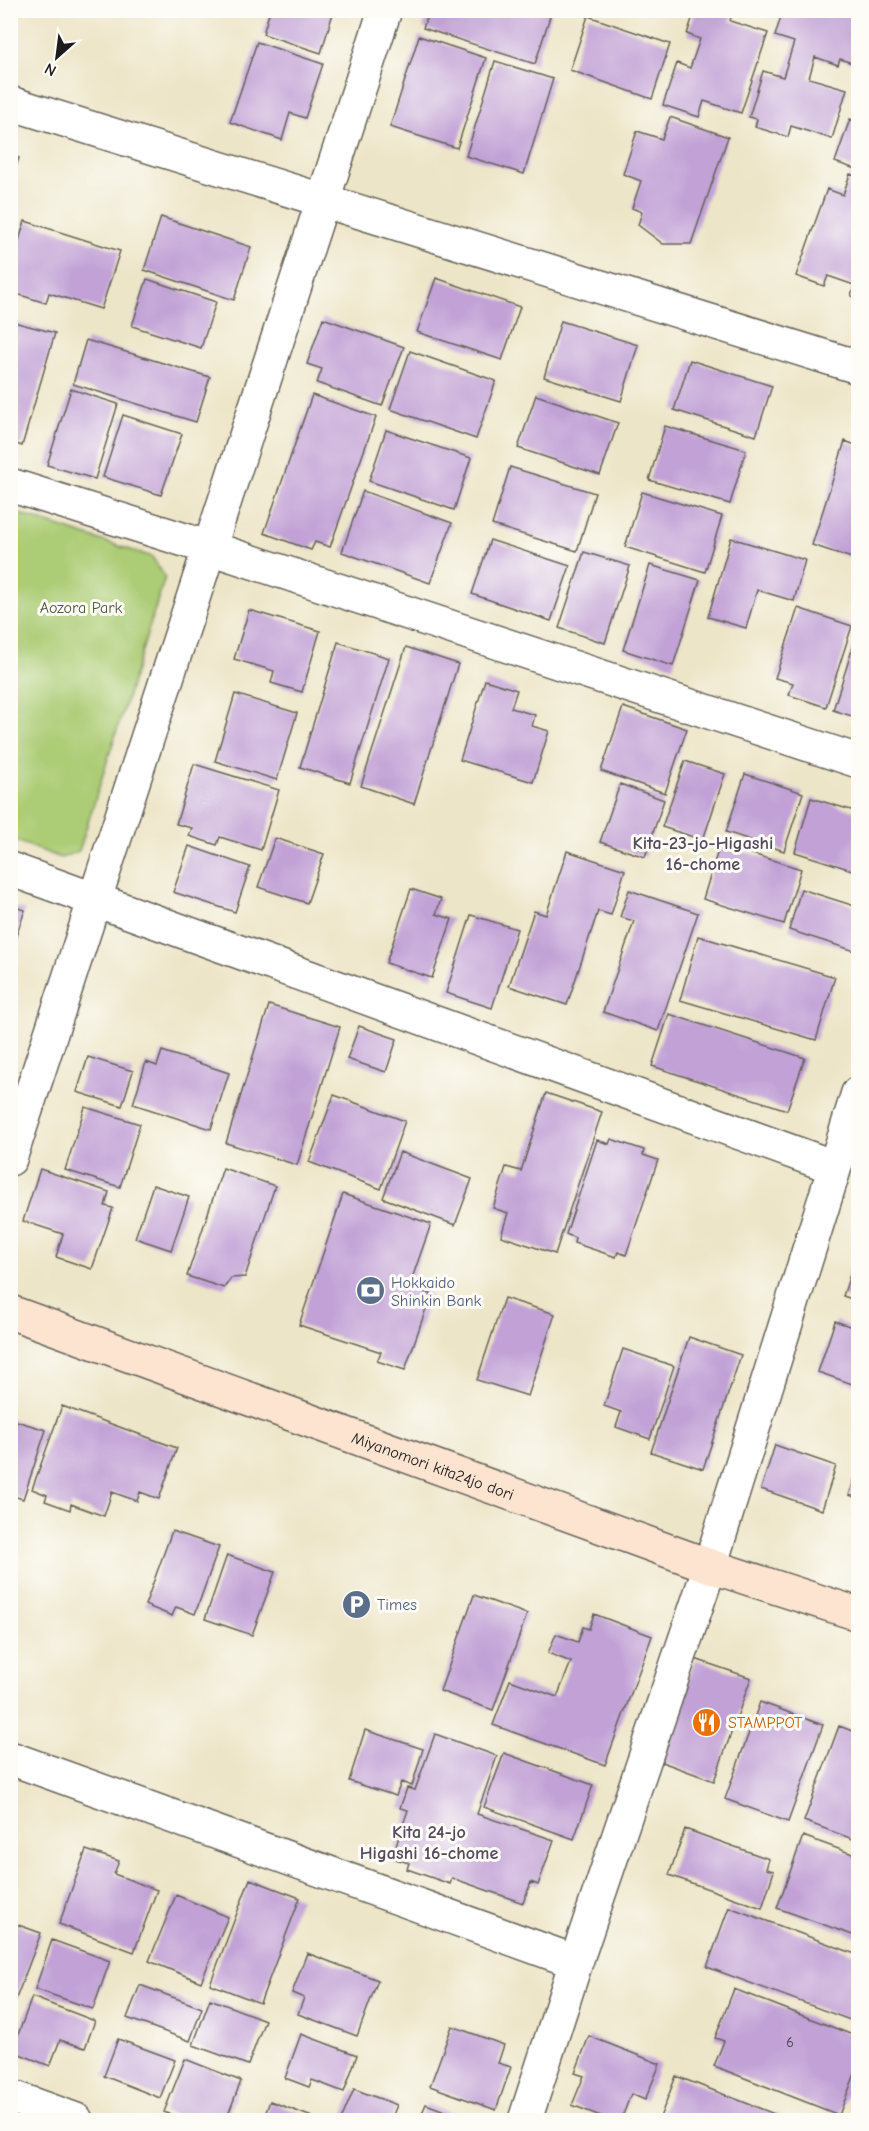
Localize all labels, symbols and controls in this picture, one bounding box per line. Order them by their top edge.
north arrow [27,27,87,87]
text: N [42,59,59,80]
park label: Aozora Park [40,599,123,617]
district label: Kita-23-jo-Higashi 16-chome [633,833,773,875]
place label: Hokkaido Shinkin Bank [391,1274,481,1310]
bank icon: Hokkaido Shinkin Bank [354,1275,386,1307]
street label: Miyanomori kita24jo dori [349,1429,516,1504]
parking icon: Times [340,1588,372,1620]
place label: Times [377,1596,417,1614]
restaurant icon: STAMPPOT [691,1706,723,1738]
place label: STAMPPOT [728,1714,803,1732]
district label: Kita 24-jo Higashi 16-chome [360,1822,498,1864]
house number: 6 [786,2034,794,2051]

